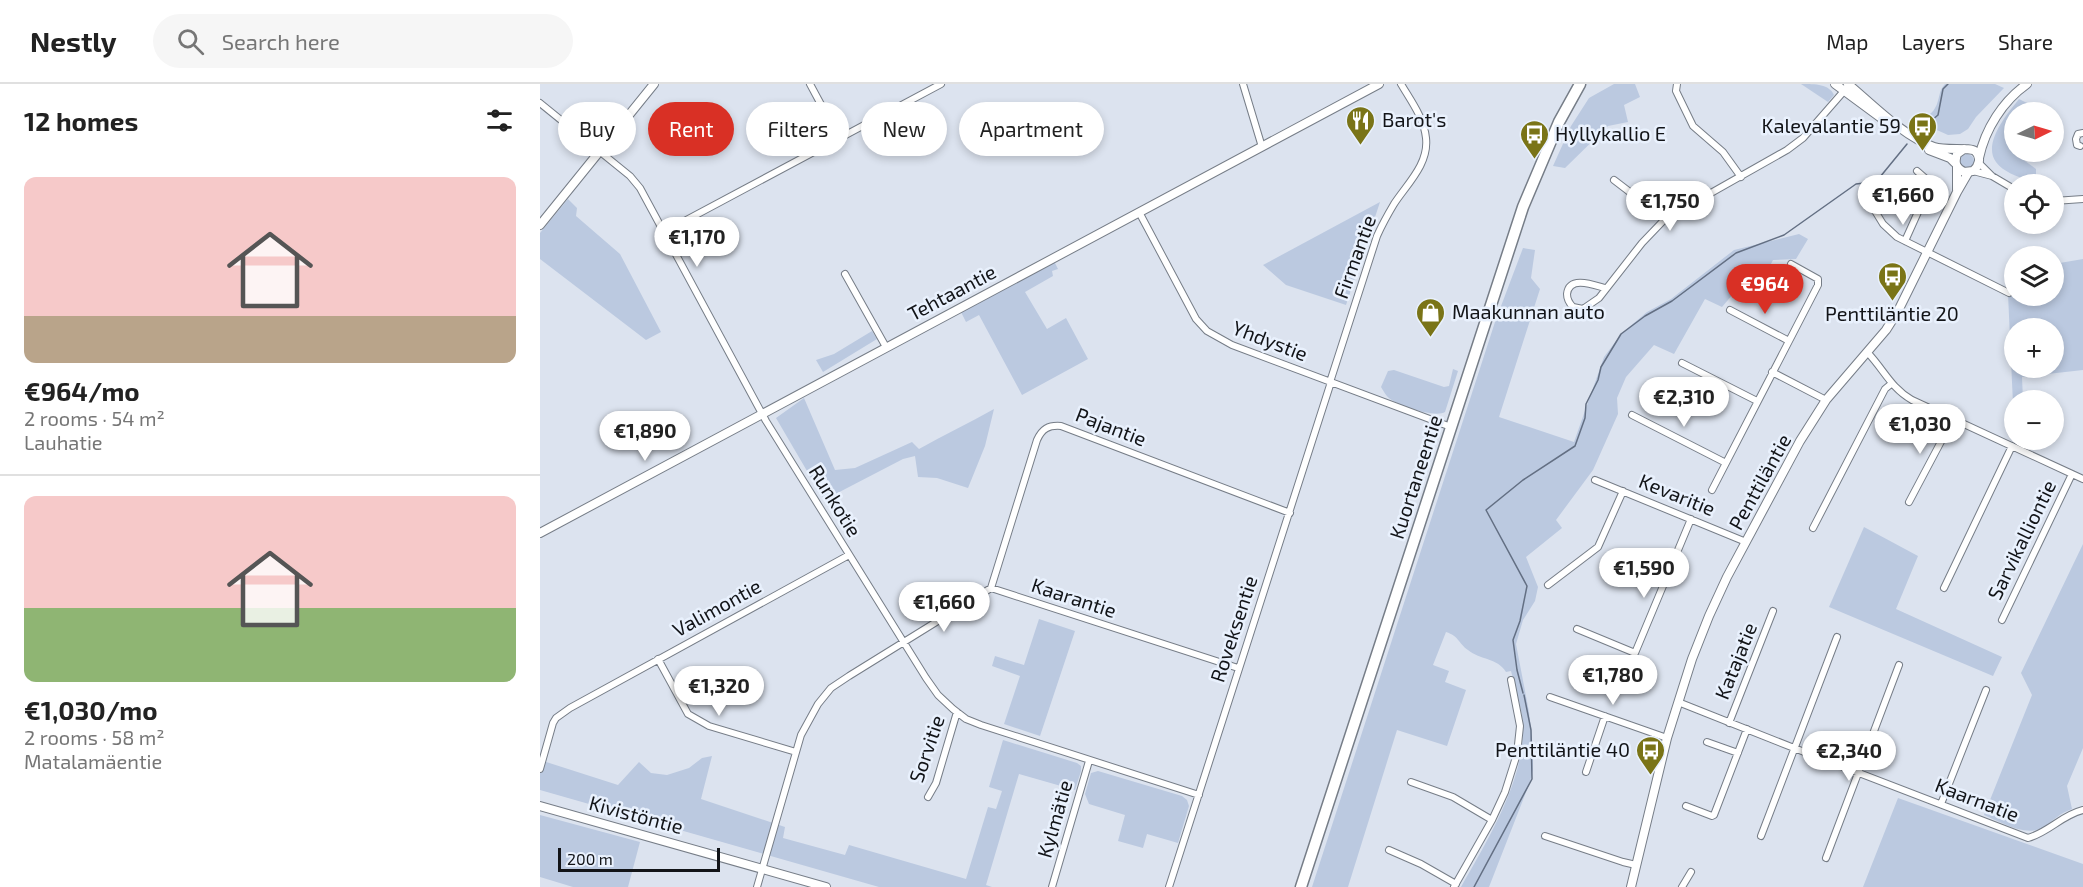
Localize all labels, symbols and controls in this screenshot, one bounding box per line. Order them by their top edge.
search box [153,14,573,68]
text: Nestly [30,24,117,58]
icon: search [174,25,207,58]
text: Search here [222,28,340,54]
text: Map [1826,29,1868,54]
text: Layers [1901,29,1965,54]
text: Share [1998,29,2053,54]
chip: Buy [558,102,636,156]
chip: Rent [648,102,734,156]
chip: Filters [746,102,849,156]
chip: New [861,102,947,156]
chip: Apartment [959,102,1104,156]
north arrow [2004,102,2064,162]
map controls [2004,102,2064,450]
icon: filters [483,104,516,137]
restaurant icon: Barot's [1345,104,1377,146]
text: 12 homes [24,105,138,136]
place label: Barot's [1382,107,1446,131]
bus stop icon: Kalevalantie 59 [1906,110,1938,152]
place label: Kalevalantie 59 [1762,113,1901,137]
bus stop icon: Hyllykallio E [1518,118,1550,160]
place label: Hyllykallio E [1555,121,1666,145]
button: locate [2004,174,2064,234]
pin: €1,660 [1854,175,1952,226]
pin: €1,750 [1621,181,1719,232]
text: €1,660 [1872,182,1934,206]
text: €1,750 [1640,188,1700,212]
street label: Firmantie [1328,212,1380,302]
icon: home [216,216,324,324]
pin: €1,170 [648,217,746,268]
text: €1,170 [668,224,726,248]
button: layers [2004,246,2064,306]
street label: Tehtaantie [903,259,1000,325]
bus stop icon: Penttiläntie 20 [1876,260,1908,302]
pin: €964 [1729,264,1801,315]
text: €964 [1740,271,1790,295]
shop icon: Maakunnan auto [1415,296,1447,338]
place label: Maakunnan auto [1452,299,1605,323]
place label: Penttiläntie 20 [1825,301,1959,325]
street label: Yhdystie [1229,315,1311,365]
button: + [2004,318,2064,378]
text: €964/mo [24,375,140,406]
pin: €2,310 [1635,377,1733,428]
text: €2,310 [1653,384,1715,408]
button: − [2004,390,2064,450]
street label: Pajantie [1073,402,1150,450]
pin: €1,030 [1871,404,1969,455]
text: 2 rooms · 54 m² [24,406,165,430]
pin: €1,890 [596,411,694,462]
text: €1,030 [1889,411,1951,435]
street label: Kuortaneentie [1384,412,1446,542]
text: €1,890 [613,418,677,442]
street label: Penttiläntie [1723,429,1795,534]
text: Lauhatie [24,430,103,454]
street label: Runkotie [804,460,867,541]
street label: Kevaritie [1636,468,1719,520]
street label: Sarvikalliontie [1982,476,2060,603]
icon: home [216,535,324,643]
pin: €1,590 [1595,548,1693,599]
text: €1,590 [1613,555,1675,579]
street label: Kaarantie [1029,572,1120,622]
street label: Roveksentie [1205,572,1262,685]
street label: Valimontie [668,573,765,641]
pin: €1,660 [895,582,993,633]
text: €1,660 [913,589,975,613]
street label: Katajatie [1709,619,1761,703]
pin: €1,780 [1564,655,1662,706]
text: €1,780 [1582,662,1644,686]
pin: €1,320 [670,666,768,717]
text: €1,320 [688,673,750,697]
text: €1,030/mo [24,694,158,725]
street label: Sorvitie [903,712,949,785]
text: 2 rooms · 58 m² [24,725,165,749]
pin: €2,340 [1800,731,1898,782]
bus stop icon: Penttiläntie 40 [1635,734,1667,776]
place label: Penttiläntie 40 [1495,737,1630,761]
text: €2,340 [1816,738,1882,762]
text: Matalamäentie [24,749,162,773]
street label: Kaarnatie [1932,772,2023,826]
street label: Kylmätie [1032,777,1077,860]
street label: Kivistöntie [587,790,686,838]
scale bar [558,845,720,872]
text: 200 m [567,849,613,868]

